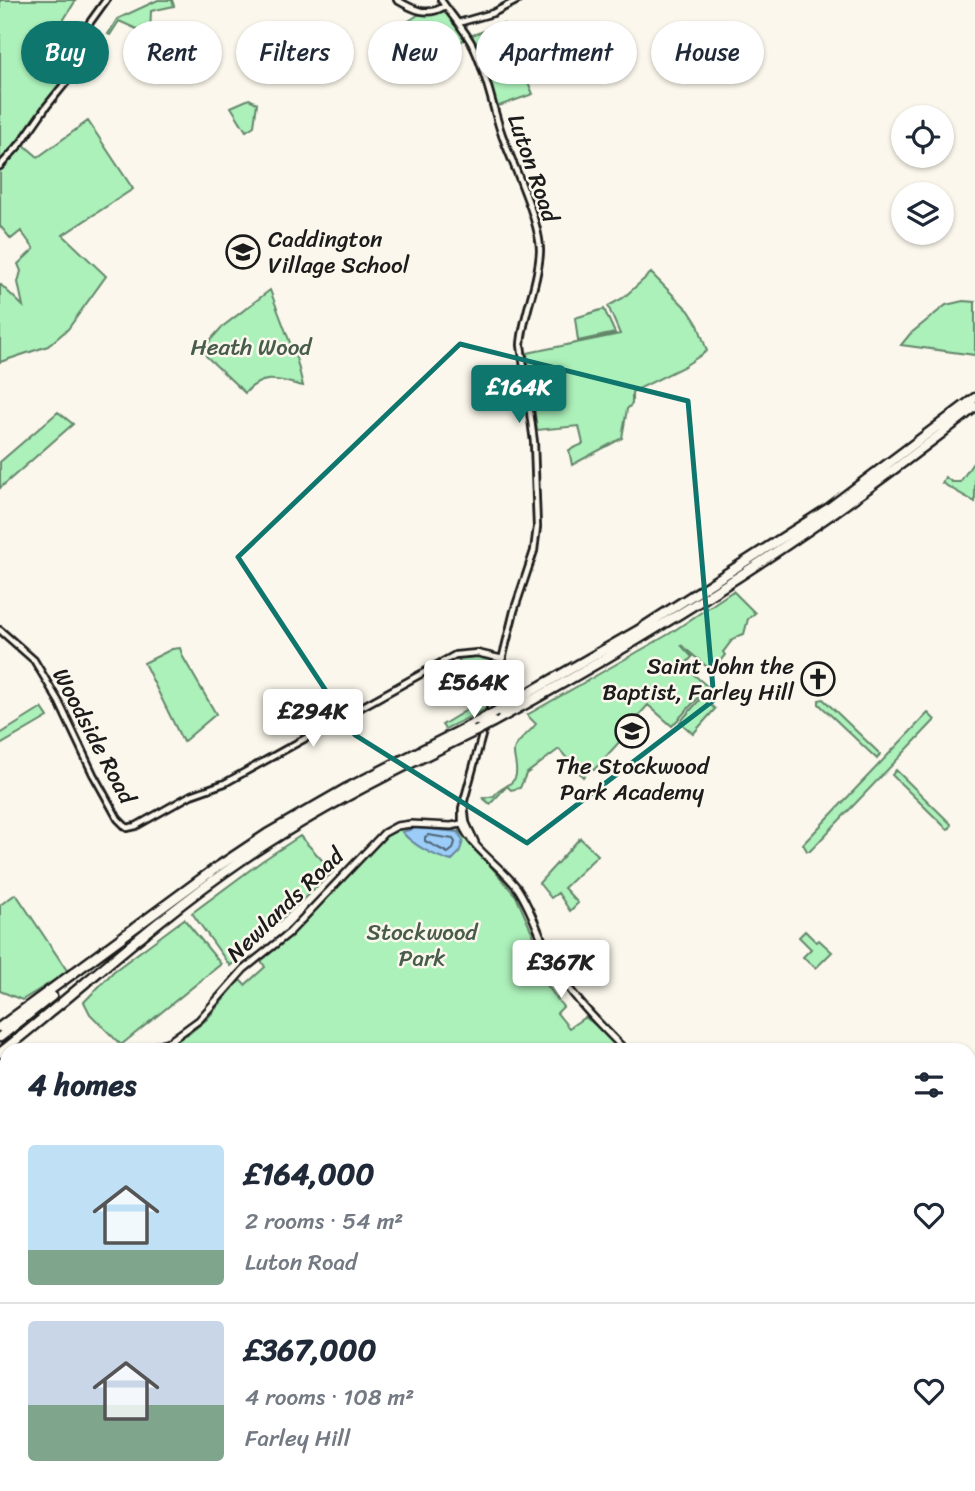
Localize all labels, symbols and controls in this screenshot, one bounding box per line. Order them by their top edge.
chip: Buy [21,21,109,84]
chip: Rent [123,21,222,84]
chip: Filters [236,21,354,84]
chip: New [368,21,462,84]
chip: Apartment [476,21,637,84]
chip: House [651,21,764,84]
map controls [891,105,954,245]
button: locate [891,105,954,168]
street label: Luton Road [495,108,571,229]
button: layers [891,182,954,245]
place label: Caddington Village School [268,219,410,286]
school or university icon: Caddington Village School [224,233,262,271]
park label: Heath Wood [191,327,313,368]
pin: £164K [470,366,568,425]
text: £164K [487,367,551,408]
place label: Saint John the Baptist, Farley Hill [602,646,794,713]
street label: Woodside Road [41,660,148,813]
pin: £564K [425,660,523,720]
church icon: Saint John the Baptist, Farley Hill [799,660,837,698]
text: £564K [440,662,508,703]
pin: £294K [264,690,362,749]
text: £294K [279,691,347,732]
school or university icon: The Stockwood Park Academy [613,712,651,750]
place label: The Stockwood Park Academy [555,746,711,813]
street label: Newlands Road [216,836,355,973]
park label: Stockwood Park [367,912,479,979]
pin: £367K [512,940,610,1000]
text: £367K [529,942,594,983]
text: 4 homes [28,1058,136,1112]
icon: filters [910,1066,948,1104]
text: £164,000 [245,1147,375,1201]
icon: home [84,1173,168,1257]
icon: heart [910,1196,948,1234]
text: 2 rooms · 54 m² [245,1201,403,1242]
text: Luton Road [245,1242,357,1283]
text: £367,000 [245,1323,377,1377]
icon: home [84,1349,168,1433]
icon: heart [910,1372,948,1410]
text: 4 rooms · 108 m² [245,1377,414,1418]
text: Farley Hill [245,1418,350,1459]

